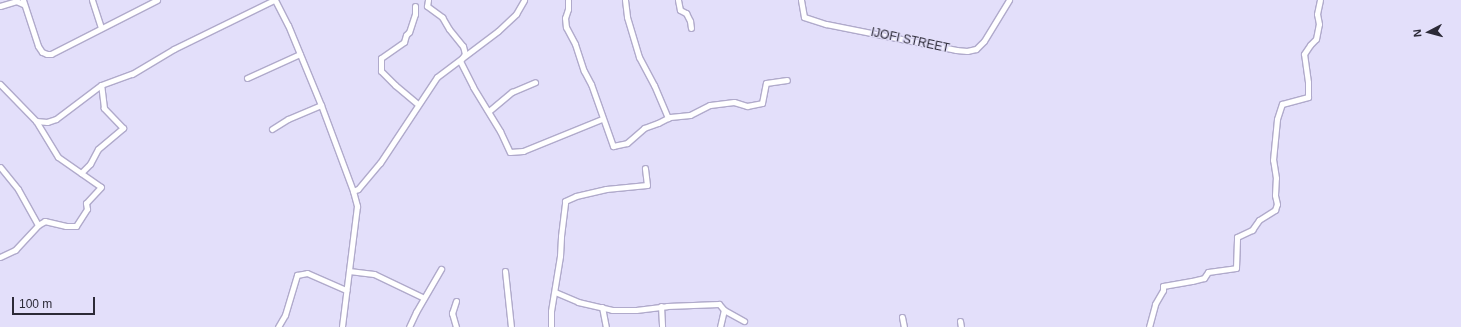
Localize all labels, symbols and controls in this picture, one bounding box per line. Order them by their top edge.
north arrow [1409,12,1449,52]
street label: IJOFI STREET [869,26,951,56]
text: N [1411,29,1423,38]
scale bar [14,289,97,315]
text: 100 m [19,297,52,311]

